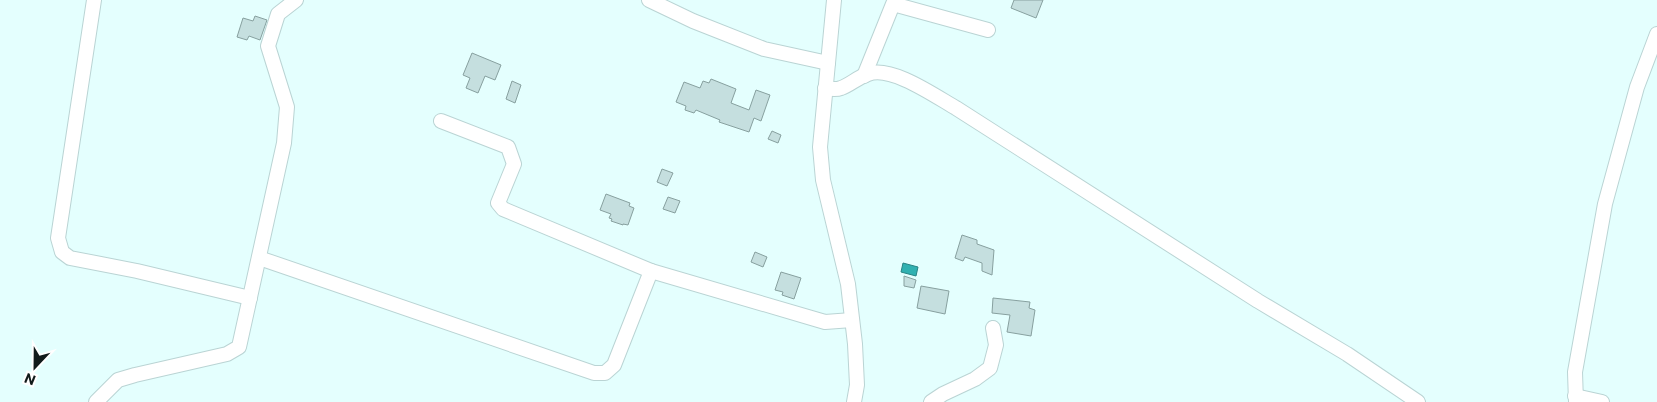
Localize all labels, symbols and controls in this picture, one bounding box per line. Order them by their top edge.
north arrow [10,342,60,392]
text: N [22,370,38,389]

